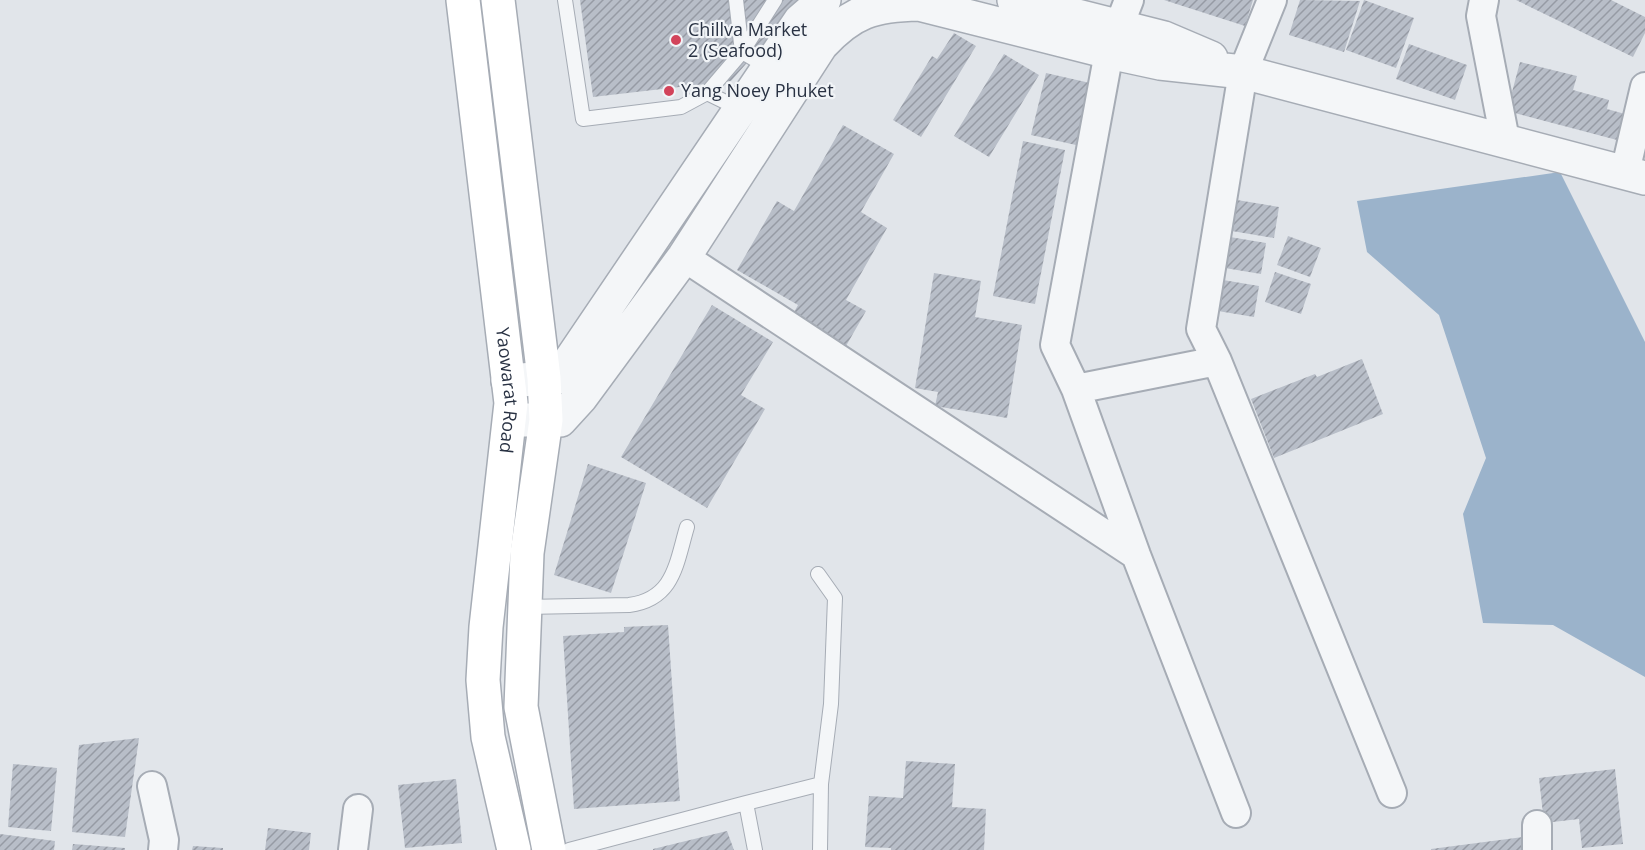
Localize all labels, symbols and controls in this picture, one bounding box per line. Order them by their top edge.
place label: Chillva Market 2 (Seafood) [688,17,807,62]
marker: Chillva Market 2 (Seafood) [669,33,683,47]
place label: Yang Noey Phuket [681,78,834,102]
marker: Yang Noey Phuket [662,84,676,98]
street label: Yaowarat Road [491,326,524,454]

